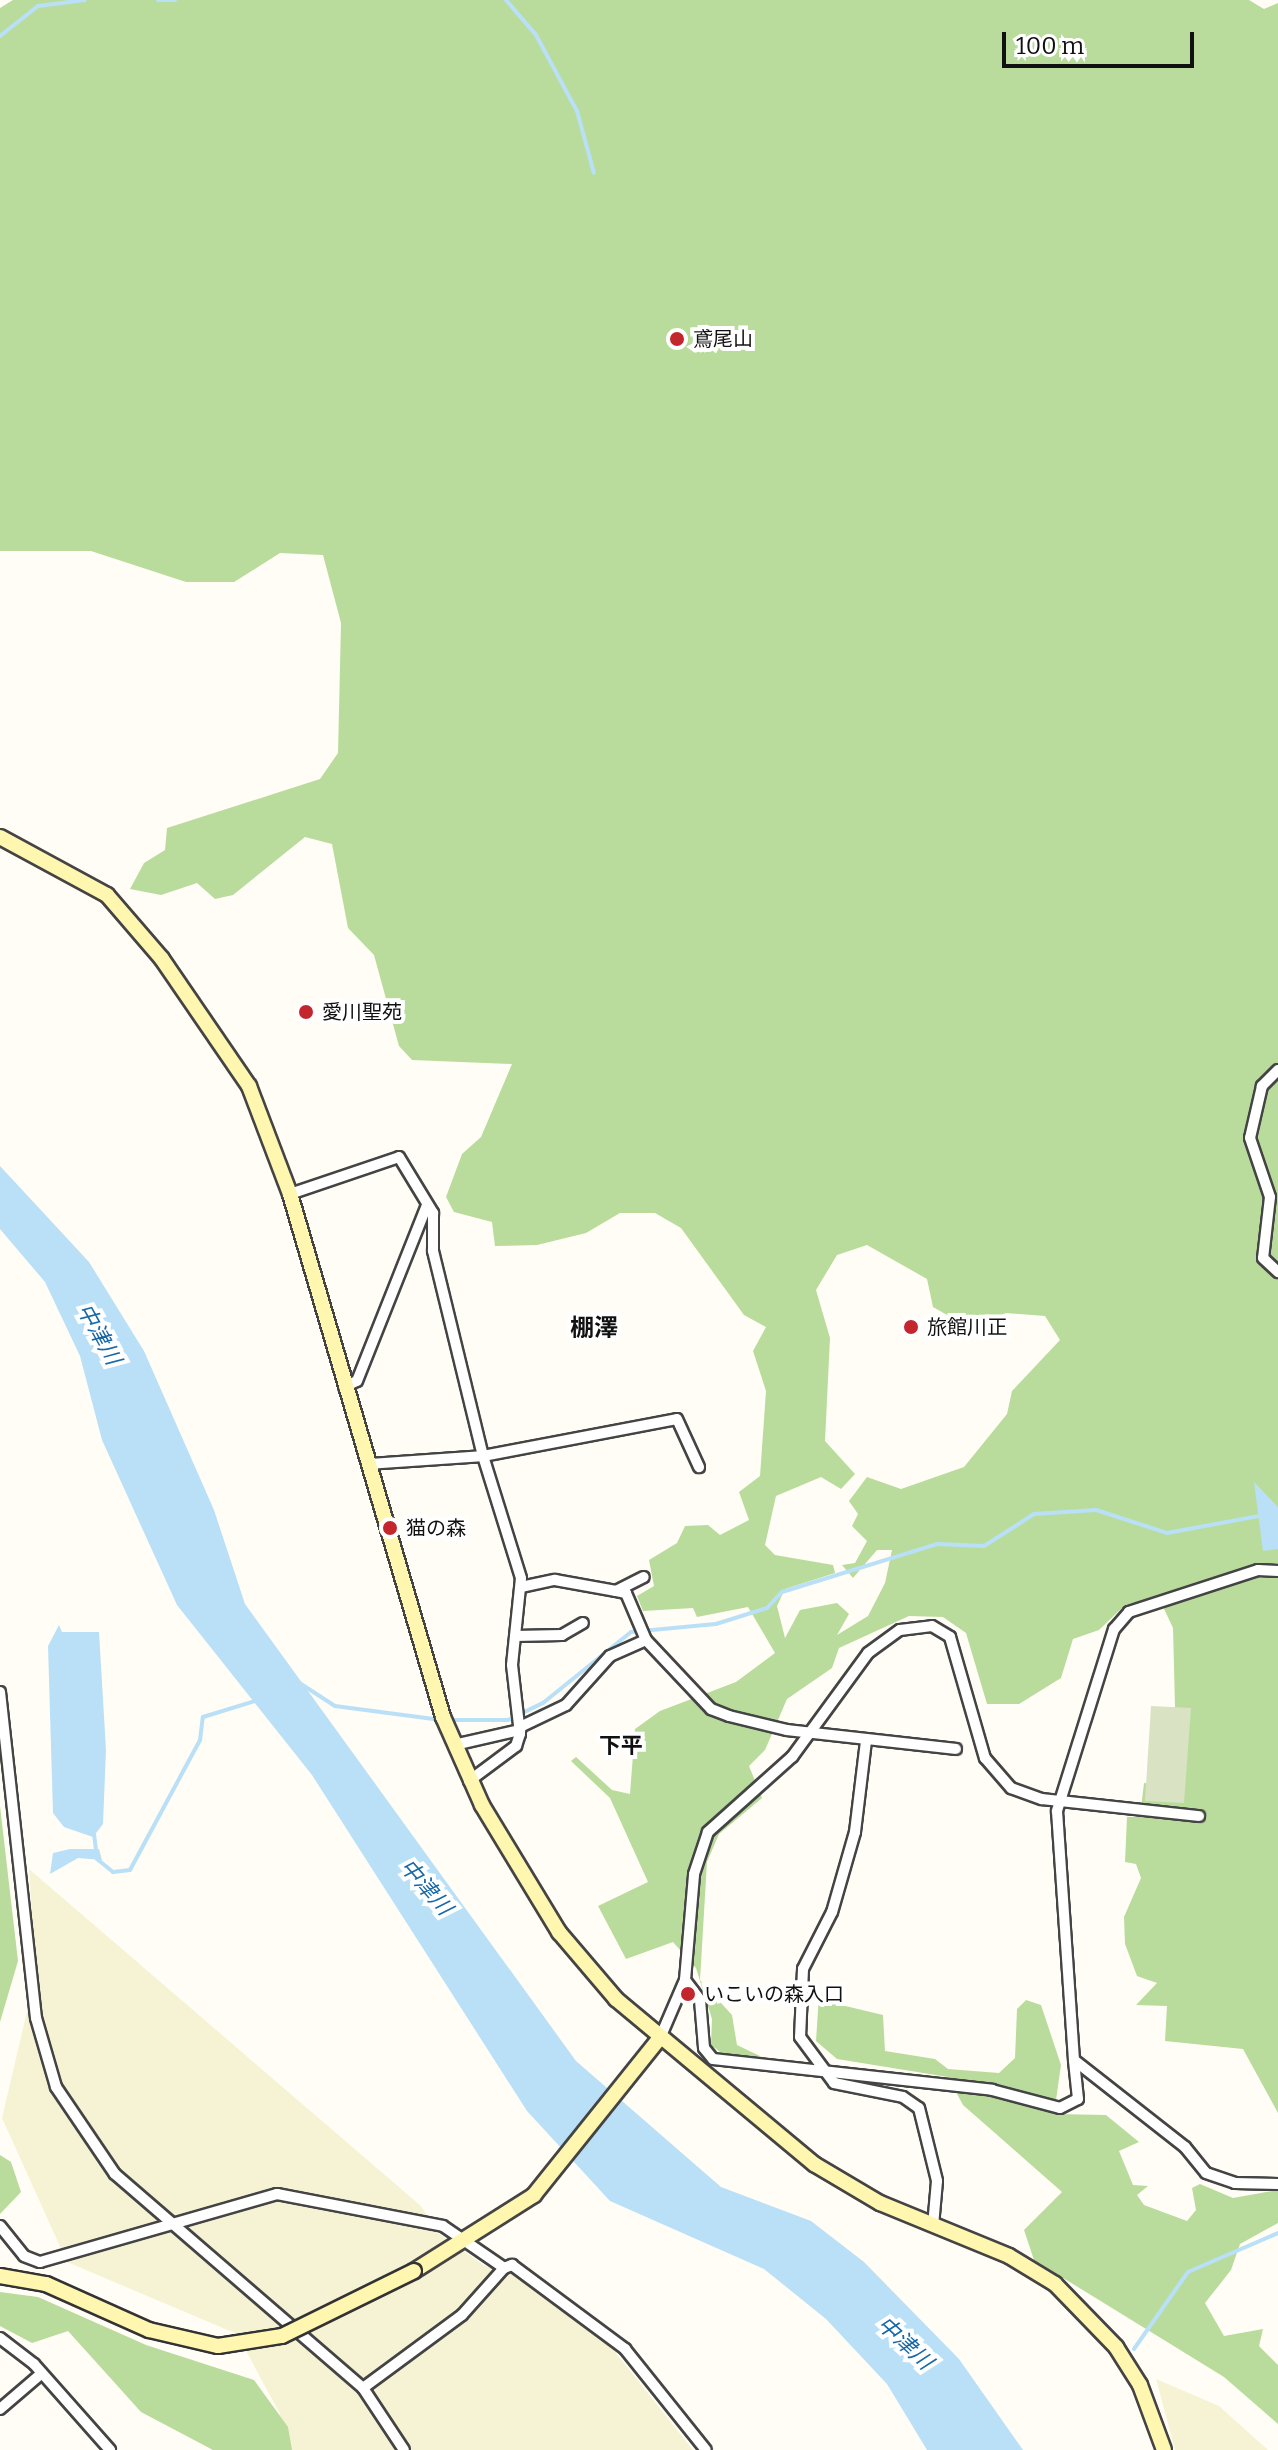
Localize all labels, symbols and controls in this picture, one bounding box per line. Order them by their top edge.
scale bar [1006,16,1198,66]
text: 100 m [1016,32,1084,60]
place label: 鳶尾山 [693,327,753,351]
marker: 鳶尾山 [668,330,686,348]
place label: 愛川聖苑 [322,1000,402,1024]
marker: 愛川聖苑 [297,1003,315,1021]
water label: 中津川 [71,1299,127,1369]
district label: 棚澤 [570,1315,618,1343]
place label: 旅館川正 [927,1315,1007,1339]
marker: 旅館川正 [902,1318,920,1336]
place label: 猫の森 [406,1516,466,1540]
marker: 猫の森 [381,1519,399,1537]
district label: 下平 [599,1733,643,1759]
water label: 中津川 [394,1853,458,1921]
place label: いこいの森入口 [704,1982,844,2006]
marker: いこいの森入口 [679,1985,697,2003]
water label: 中津川 [872,2311,938,2375]

